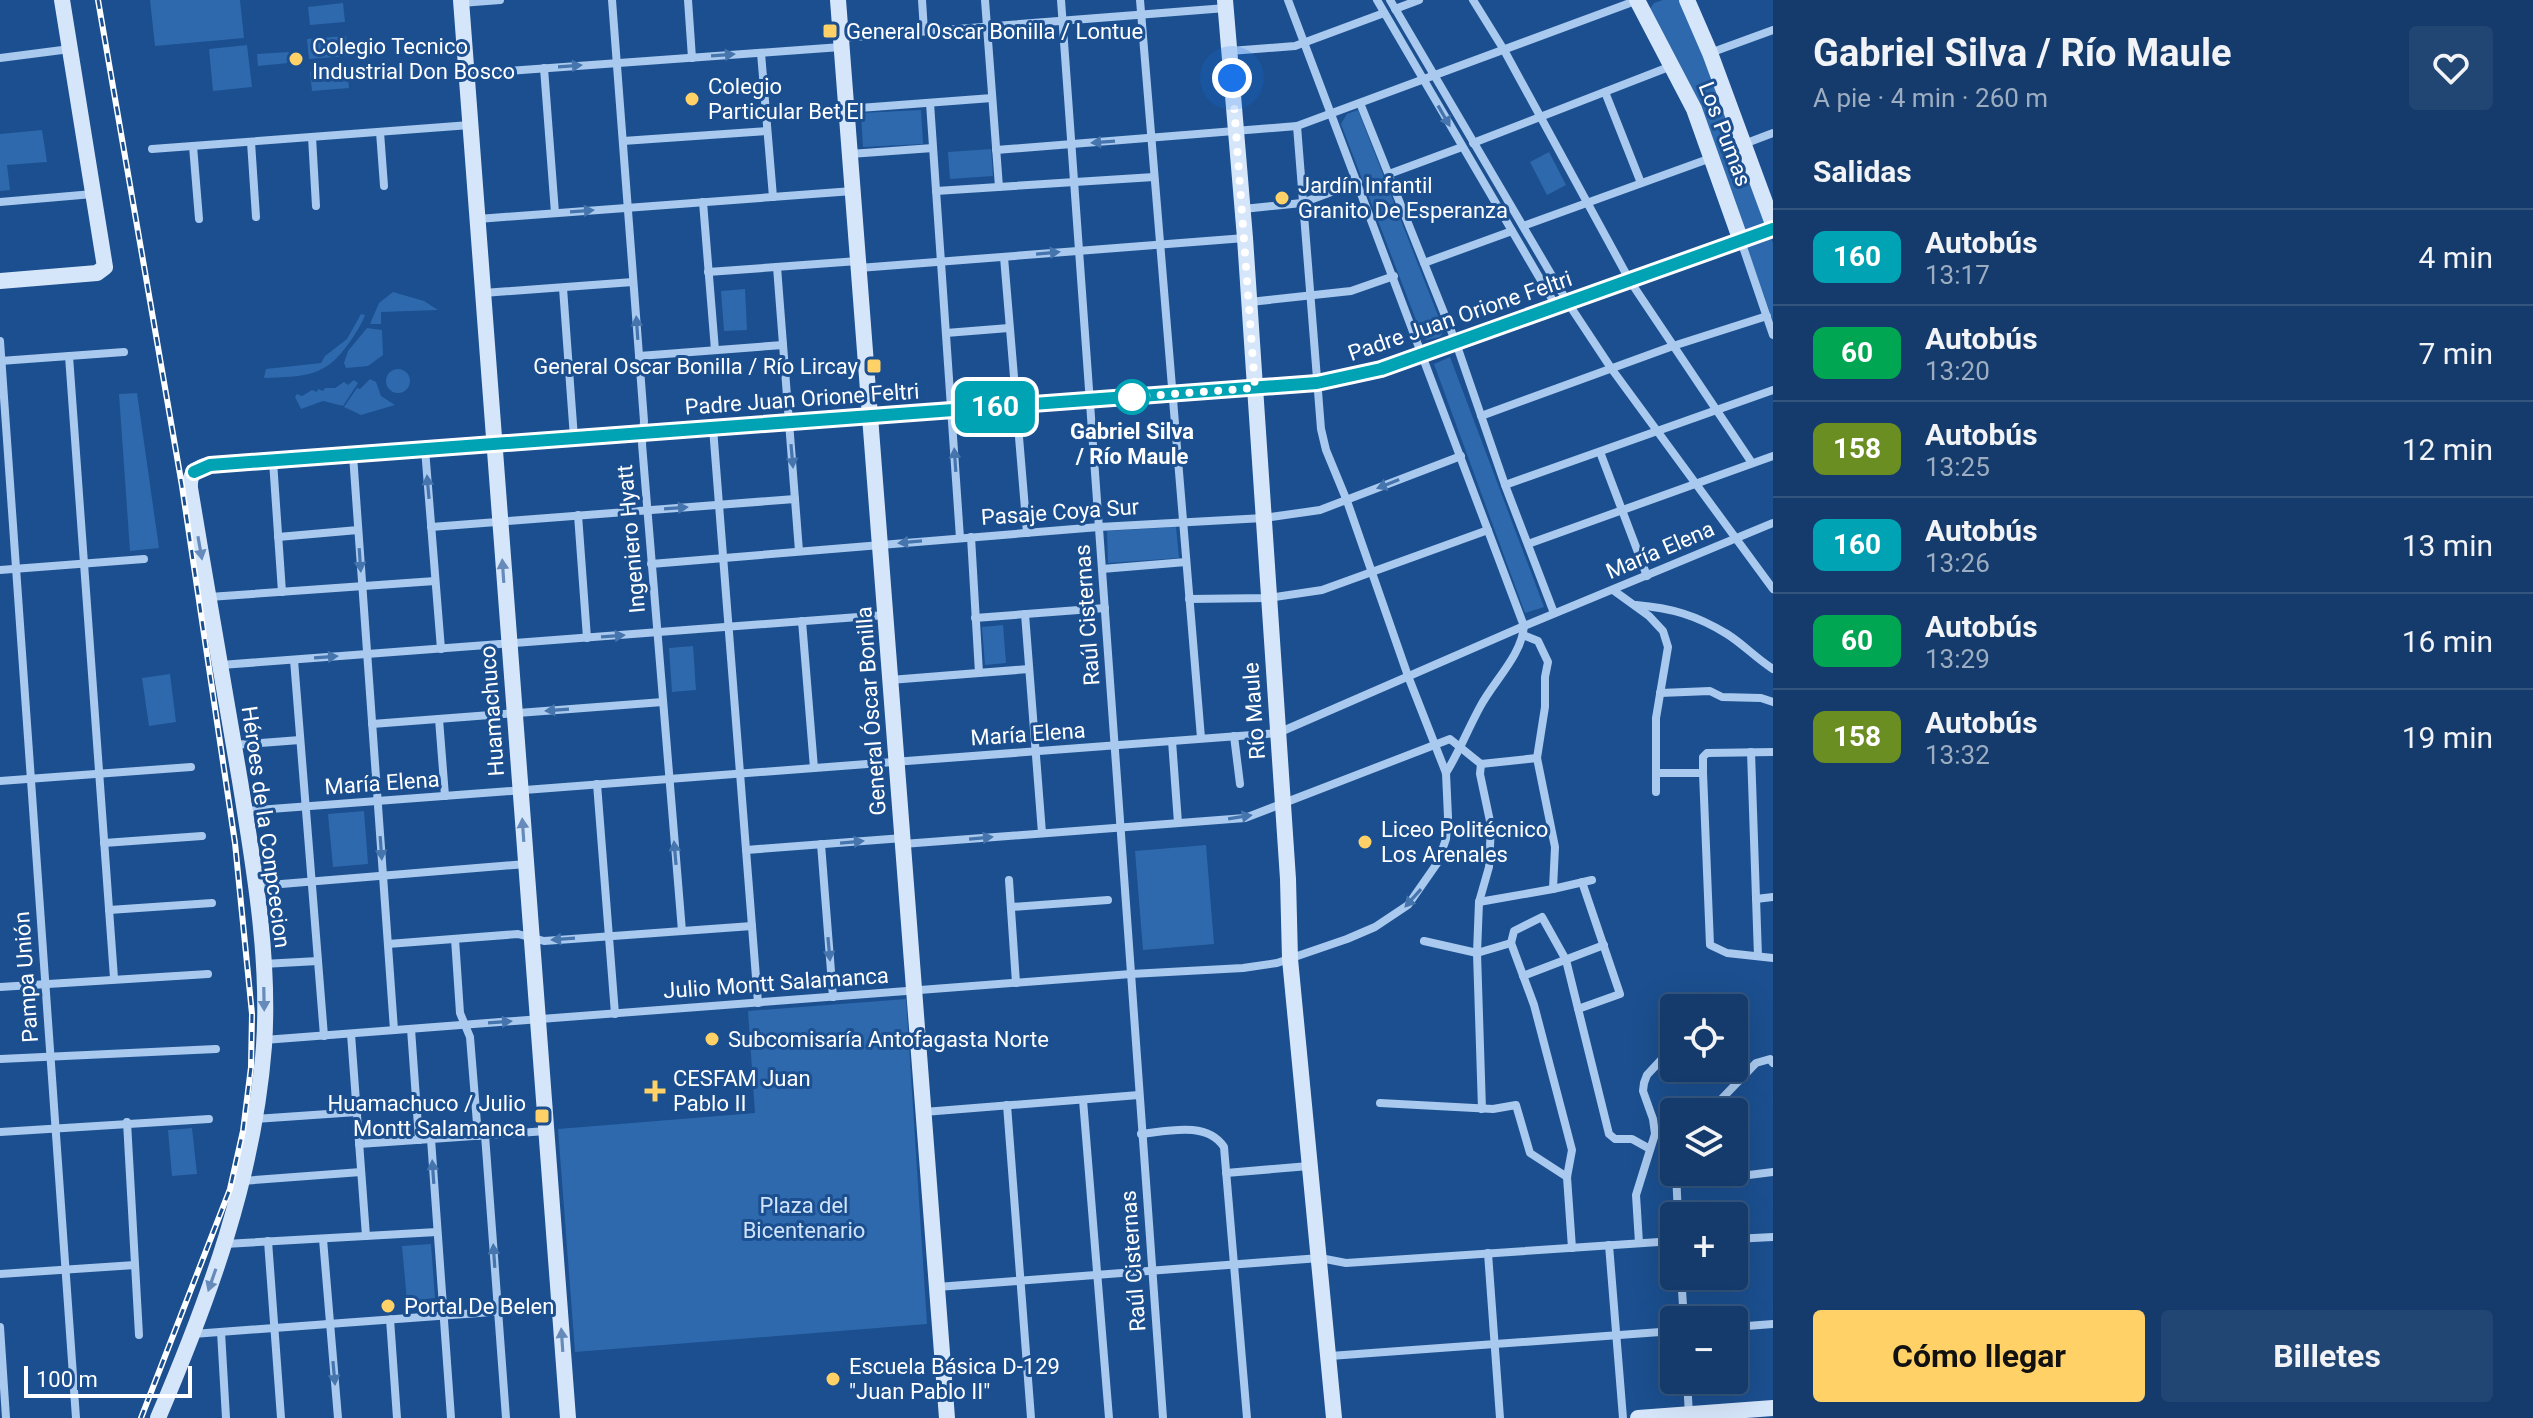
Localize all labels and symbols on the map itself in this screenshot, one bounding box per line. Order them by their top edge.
place label: General Oscar Bonilla / Lontue [846,19,1143,44]
marker: General Oscar Bonilla / Lontue [821,22,839,40]
place label: Colegio Tecnico Industrial Don Bosco [312,34,515,84]
one-way arrow [711,48,736,61]
marker: Colegio Tecnico Industrial Don Bosco [287,50,305,68]
your location [1212,58,1252,98]
one-way arrow [558,59,583,72]
place label: Colegio Particular Bet El [708,74,864,124]
street label: Los Pumas [1694,78,1756,190]
marker: Colegio Particular Bet El [683,90,701,108]
one-way arrow [1437,105,1451,127]
one-way arrow [1090,136,1115,149]
place label: Jardín Infantil Granito De Esperanza [1298,173,1508,223]
marker: Jardín Infantil Granito De Esperanza [1273,189,1291,207]
one-way arrow [570,204,595,217]
one-way arrow [1036,246,1061,259]
street label: Padre Juan Orione Feltri [1345,266,1575,366]
one-way arrow [630,315,643,340]
place label: General Oscar Bonilla / Río Lircay [533,354,859,379]
marker: General Oscar Bonilla / Río Lircay [865,357,883,375]
street label: Padre Juan Orione Feltri [684,378,920,420]
marker: Gabriel Silva / Río Maule [1115,380,1149,414]
line badge: 160 [949,381,1041,433]
place label: Gabriel Silva / Río Maule [1070,419,1194,469]
one-way arrow [786,444,799,469]
one-way arrow [948,447,961,472]
street label: Ingeniero Hyatt [612,464,650,614]
one-way arrow [421,474,434,499]
one-way arrow [1376,478,1400,491]
street label: Pasaje Coya Sur [980,494,1140,530]
one-way arrow [664,501,689,514]
street label: María Elena [1602,516,1718,584]
one-way arrow [194,536,207,561]
one-way arrow [898,536,923,549]
street label: Raúl Cisternas [1070,544,1104,686]
one-way arrow [354,548,367,573]
one-way arrow [496,558,509,583]
street label: General Óscar Bonilla [850,606,891,816]
one-way arrow [601,629,626,642]
street label: Huamachuco [475,645,509,777]
one-way arrow [314,650,339,663]
street label: Río Maule [1238,662,1270,760]
street label: Héroes de la Conpcecion [237,704,295,950]
one-way arrow [544,704,569,717]
street label: María Elena [970,718,1086,750]
street label: María Elena [324,767,440,799]
one-way arrow [1227,810,1252,823]
one-way arrow [516,817,529,842]
place label: Liceo Politécnico Los Arenales [1381,817,1548,867]
one-way arrow [969,831,994,844]
marker: Liceo Politécnico Los Arenales [1356,833,1374,851]
one-way arrow [840,835,865,848]
one-way arrow [375,836,388,861]
one-way arrow [668,840,681,865]
one-way arrow [1405,887,1422,907]
street label: Pampa Unión [9,911,43,1043]
one-way arrow [550,933,575,946]
one-way arrow [823,937,836,962]
street label: Julio Montt Salamanca [662,963,890,1003]
one-way arrow [258,987,270,1012]
one-way arrow [488,1015,513,1028]
place label: Subcomisaría Antofagasta Norte [728,1027,1049,1052]
marker: Subcomisaría Antofagasta Norte [703,1030,721,1048]
place label: CESFAM Juan Pablo II [673,1066,811,1116]
marker: CESFAM Juan Pablo II [644,1080,666,1102]
place label: Huamachuco / Julio Montt Salamanca [328,1091,526,1141]
marker: Huamachuco / Julio Montt Salamanca [533,1107,551,1125]
one-way arrow [426,1159,439,1184]
street label: Raúl Cisternas [1116,1190,1150,1332]
park label: Plaza del Bicentenario [743,1193,865,1243]
one-way arrow [487,1243,500,1268]
one-way arrow [205,1269,217,1293]
place label: Portal De Belen [404,1294,554,1319]
marker: Portal De Belen [379,1297,397,1315]
one-way arrow [555,1327,568,1352]
place label: Escuela Básica D-129 "Juan Pablo II" [849,1354,1060,1404]
one-way arrow [328,1361,341,1386]
scale bar [24,1362,192,1398]
marker: Escuela Básica D-129 "Juan Pablo II" [824,1370,842,1388]

